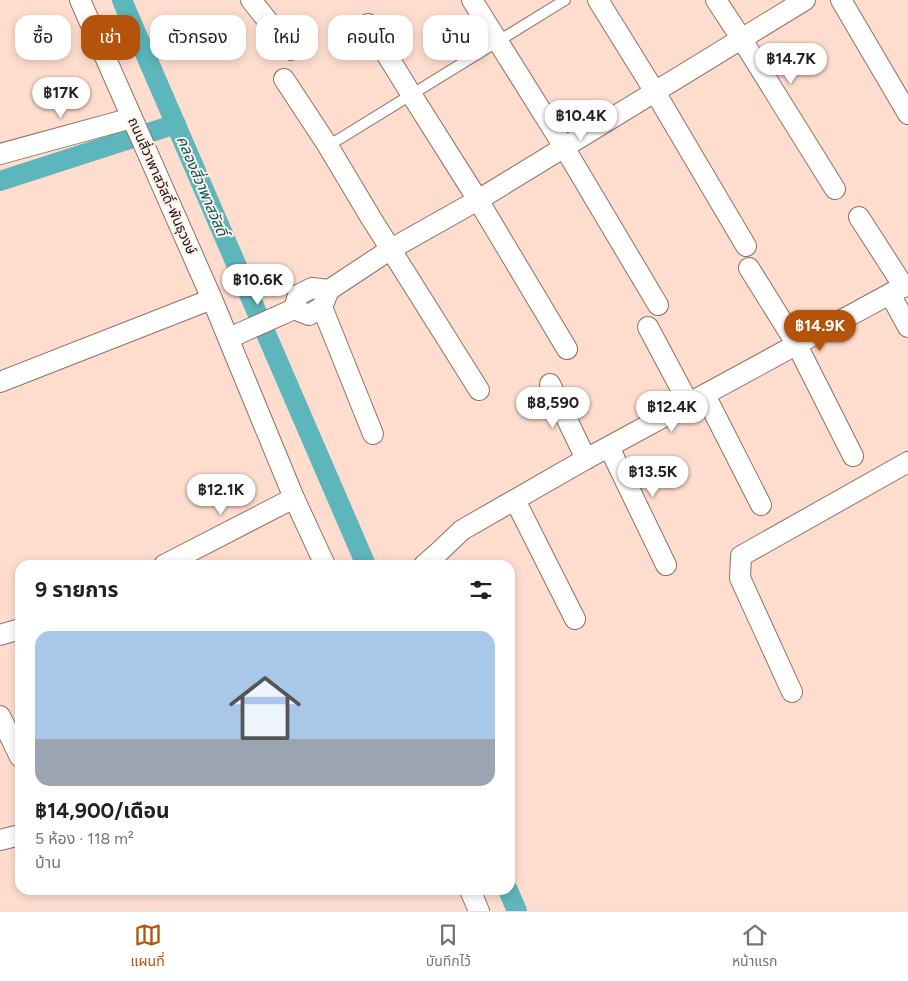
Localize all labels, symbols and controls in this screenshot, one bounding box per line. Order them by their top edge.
chip: ซื้อ [15,15,71,60]
chip: เช่า [81,15,140,60]
chip: ตัวกรอง [150,15,246,60]
chip: ใหม่ [256,15,318,60]
chip: คอนโด [328,15,413,60]
chip: บ้าน [423,15,488,60]
pin: ฿14.7K [750,42,832,85]
text: ฿14.7K [766,49,816,68]
pin: ฿17K [31,76,91,119]
text: ฿17K [43,83,79,102]
pin: ฿10.4K [540,100,622,142]
text: ฿10.4K [555,106,607,125]
street label: ถนนสี่วาพาสวัสดิ์-พันธุวงษ์ [124,114,202,257]
water label: คลองสี่วาพาสวัสดิ์ [173,133,235,242]
pin: ฿10.6K [217,264,299,306]
text: ฿10.6K [233,270,283,289]
pin: ฿14.9K [779,310,861,352]
text: ฿14.9K [795,316,845,335]
pin: ฿8,590 [512,386,594,429]
pin: ฿12.4K [631,390,713,433]
text: ฿8,590 [527,393,579,412]
text: ฿12.4K [647,397,697,416]
pin: ฿13.5K [612,456,694,498]
text: ฿13.5K [629,462,677,481]
pin: ฿12.1K [180,474,262,516]
text: ฿12.1K [198,480,244,499]
icon: filters [467,576,495,604]
text: 9 รายการ [35,577,118,602]
icon: home [220,663,310,753]
text: ฿14,900/เดือน [35,798,170,823]
text: 5 ห้อง · 118 m² [35,829,134,848]
text: บ้าน [35,853,61,872]
tab: แผนที่ [131,921,165,972]
tab: บันทึกไว้ [426,921,471,972]
tab: หน้าแรก [732,921,777,972]

